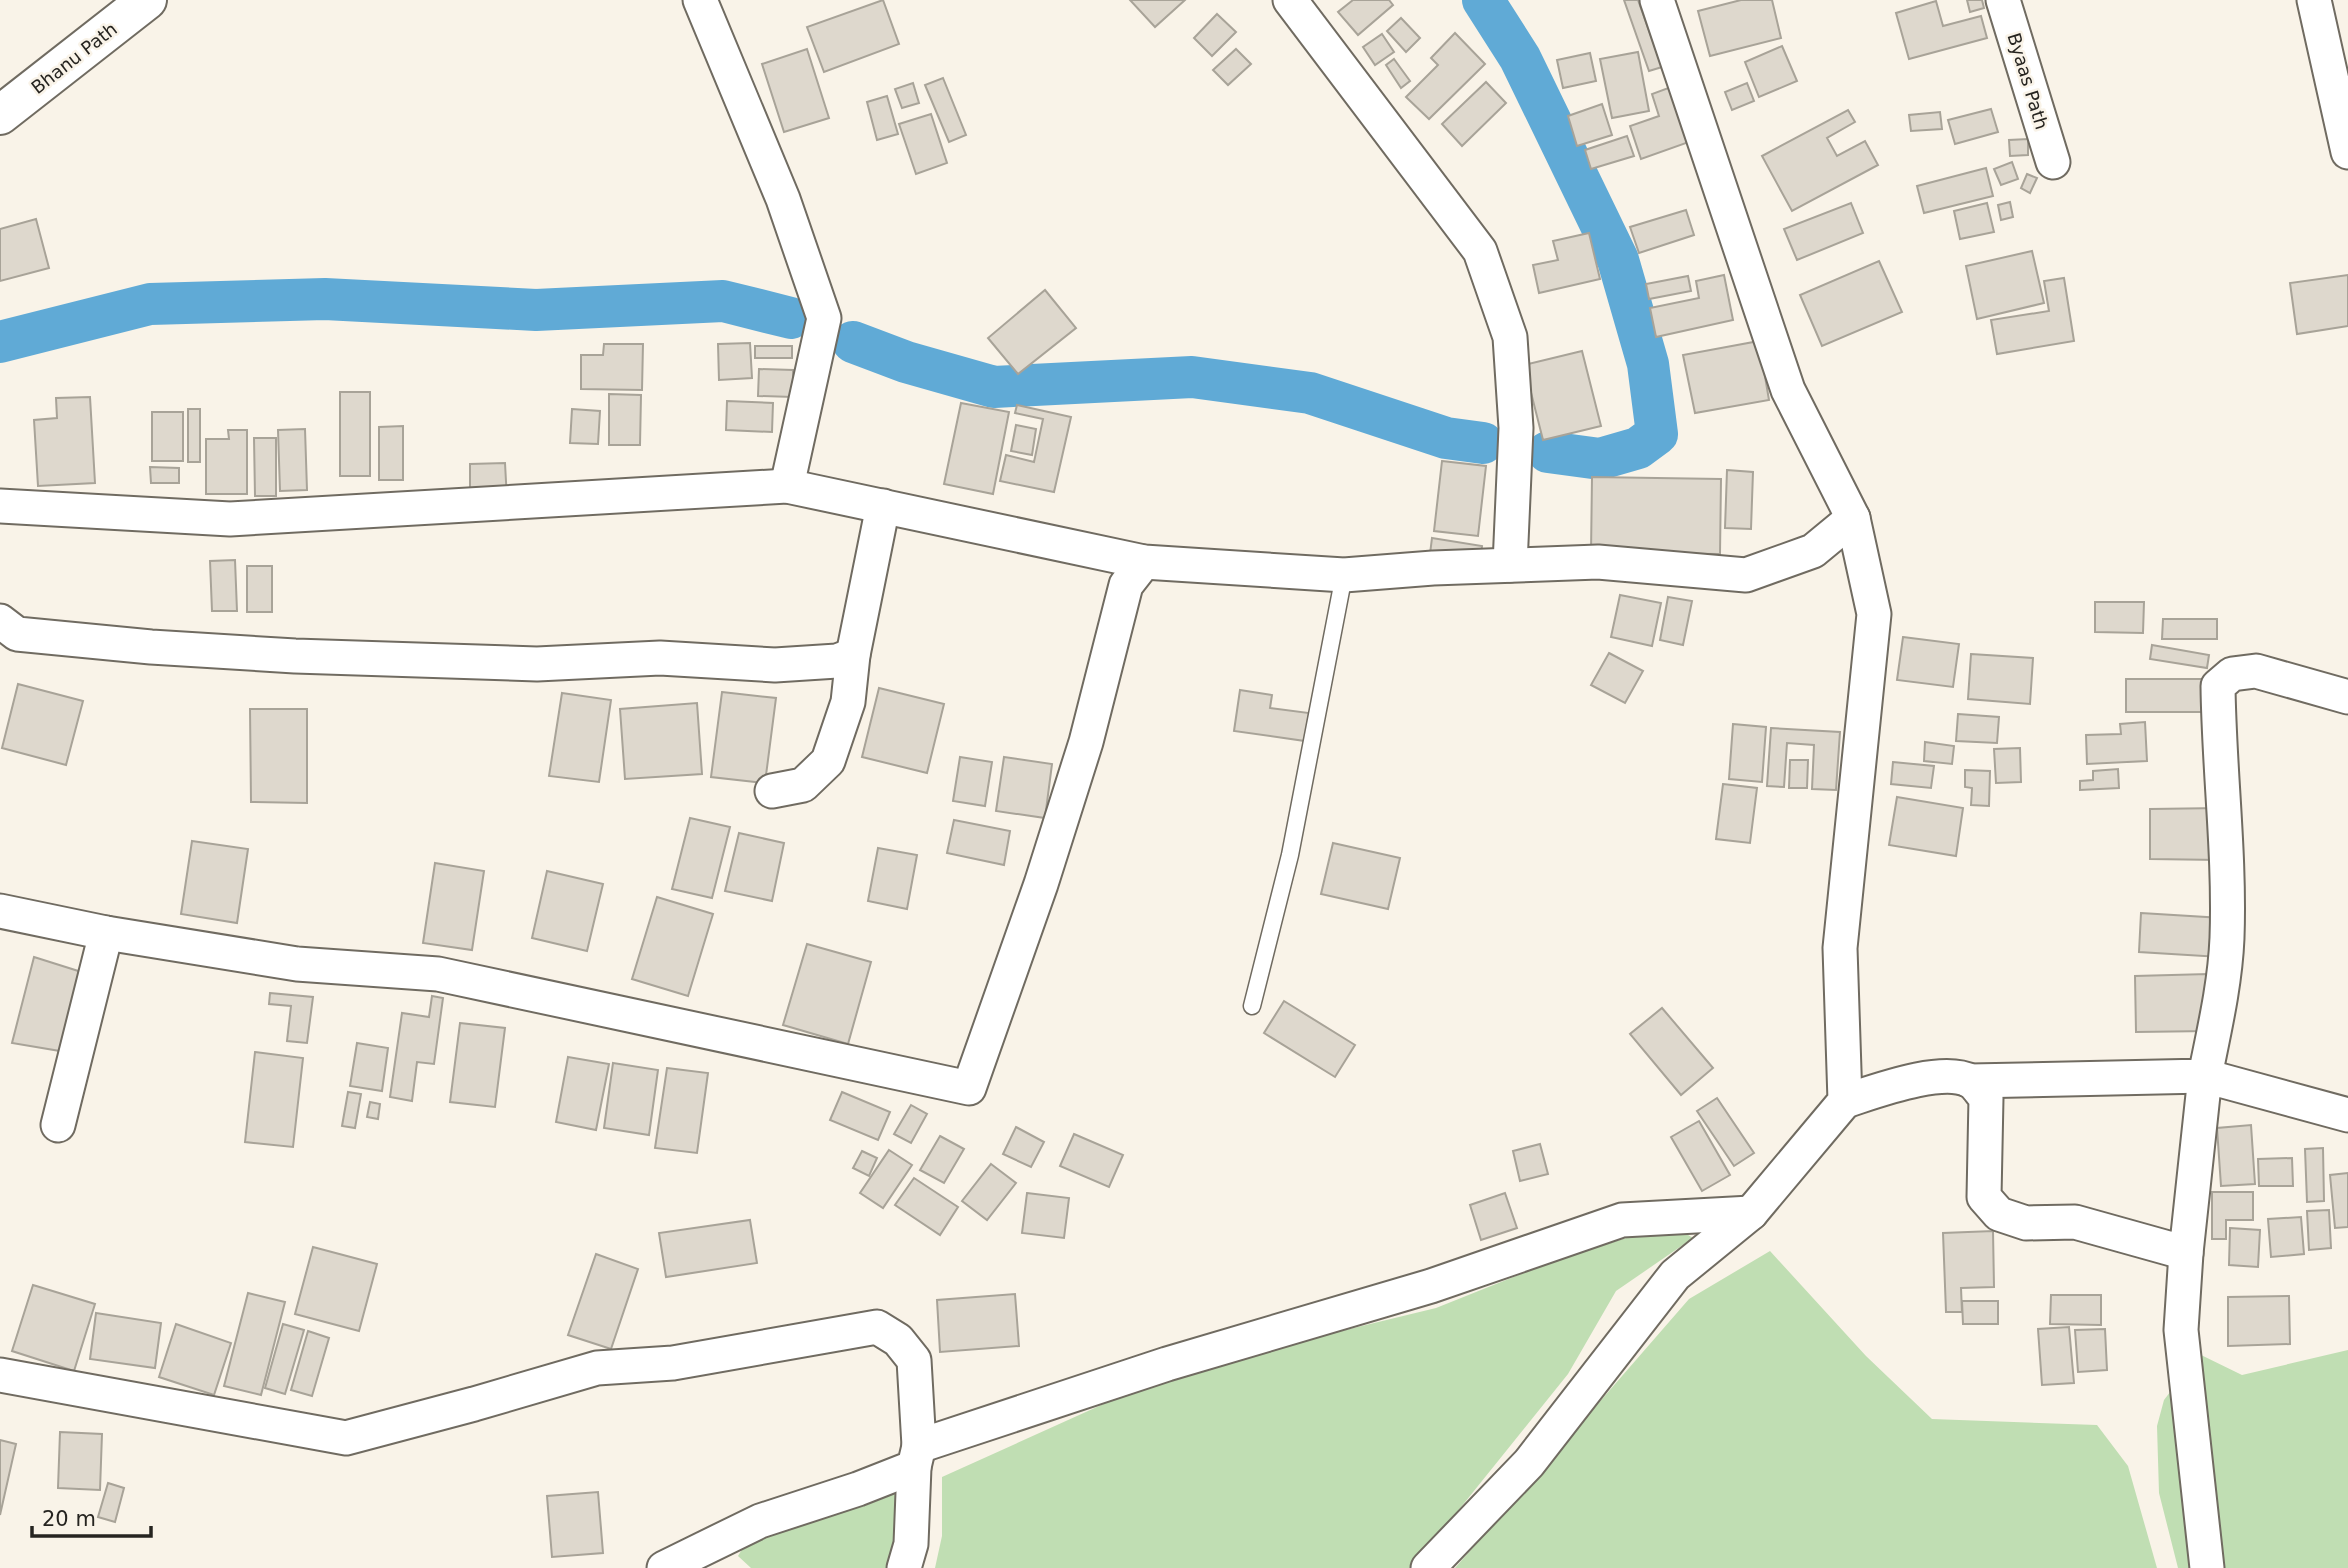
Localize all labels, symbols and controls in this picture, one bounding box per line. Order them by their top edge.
street label: Bhanu Path [27,18,121,98]
street label: Byaas Path [2003,30,2053,132]
scale bar [32,1494,150,1538]
text: 20 m [42,1507,96,1531]

